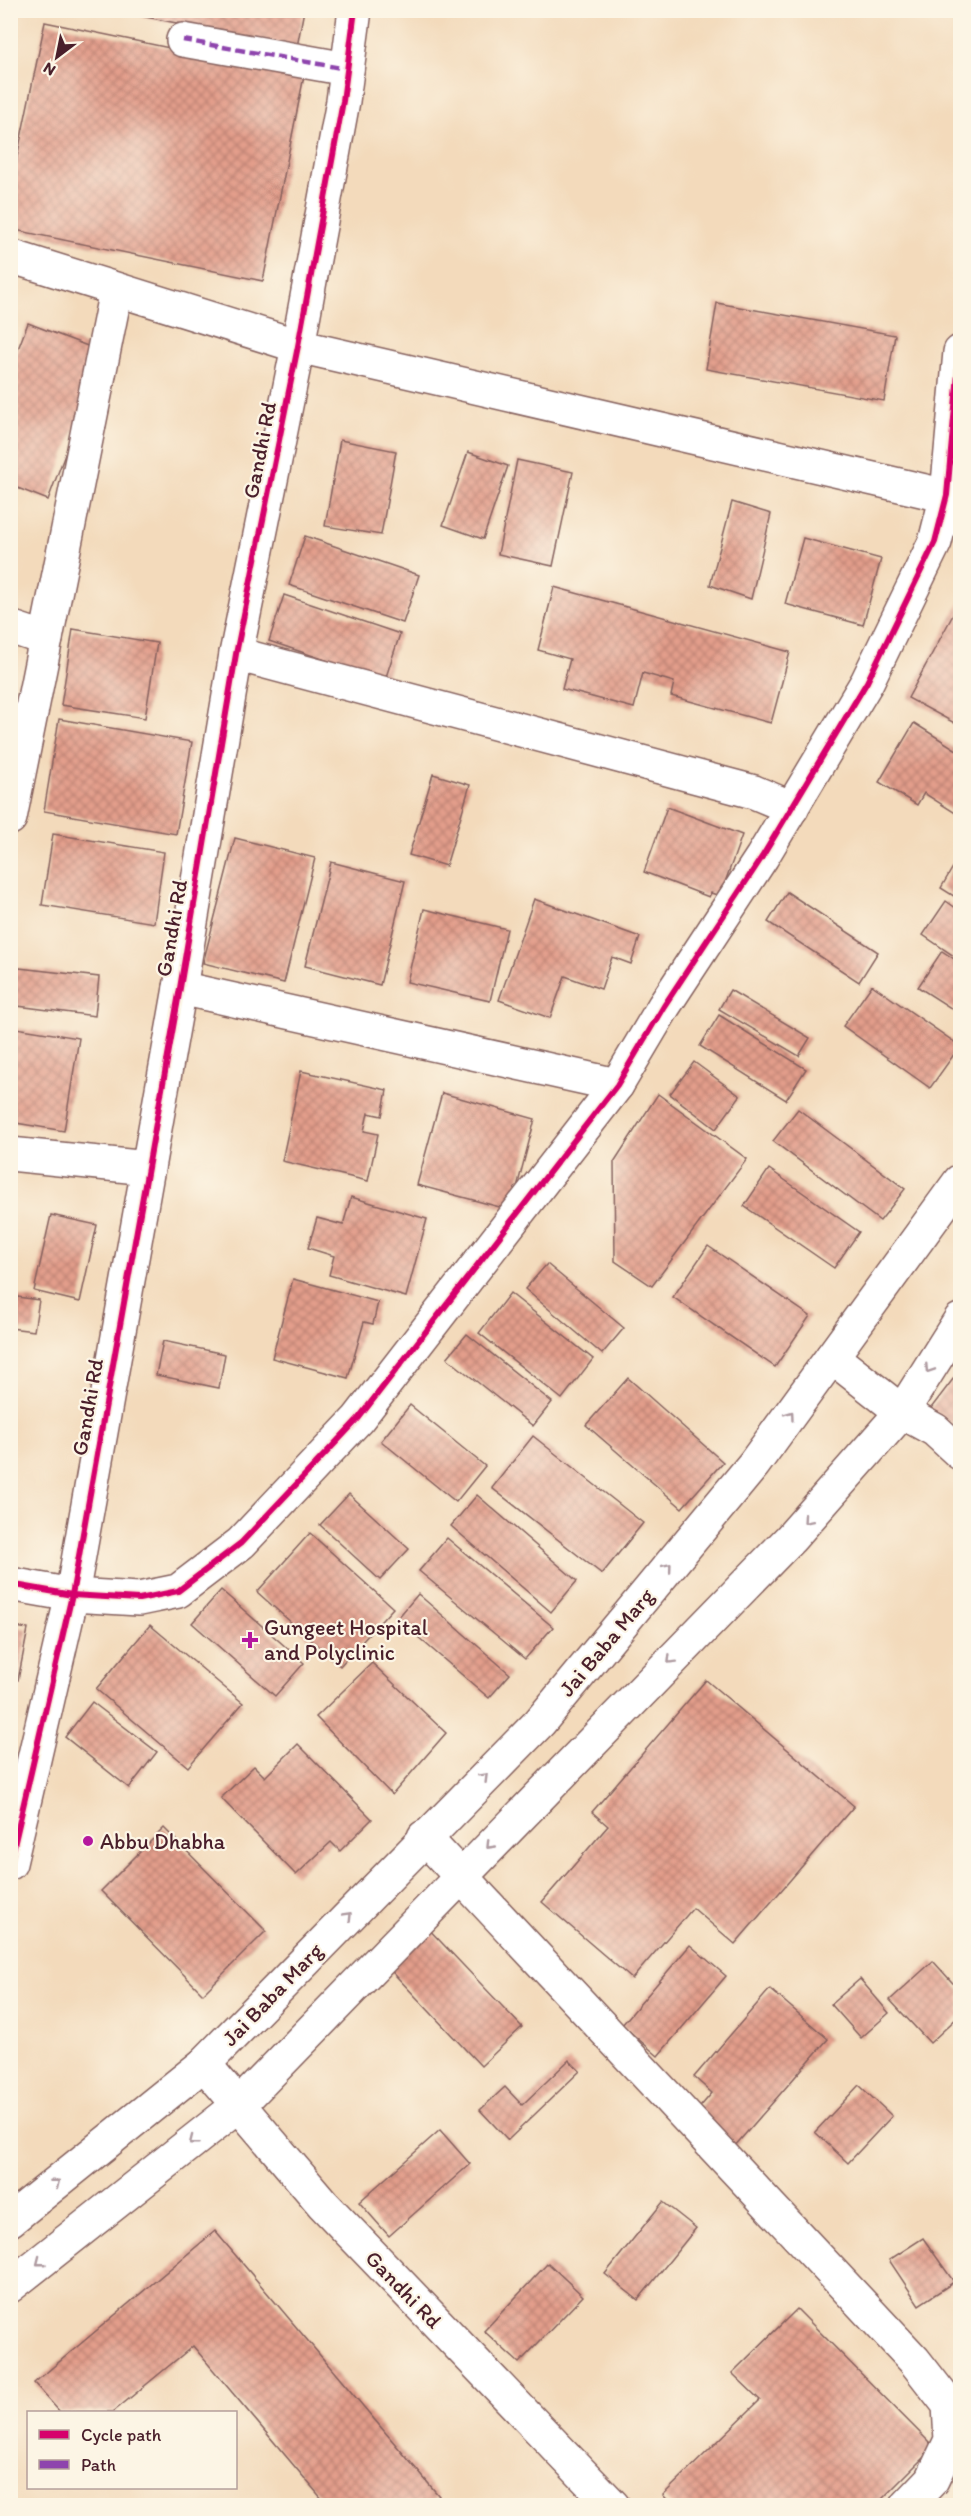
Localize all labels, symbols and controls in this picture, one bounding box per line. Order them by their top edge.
north arrow [27,27,87,87]
text: N [40,58,59,80]
street label: Gandhi Rd [237,399,282,501]
street label: Gandhi Rd [150,877,193,979]
street label: Gandhi Rd [66,1356,109,1458]
one-way arrow [925,1362,936,1373]
one-way arrow [782,1411,793,1422]
one-way arrow [803,1514,814,1525]
one-way arrow [661,1563,672,1574]
street label: Jai Baba Marg [553,1582,660,1702]
place label: Gungeet Hospital and Polyclinic [264,1614,428,1666]
marker: Gungeet Hospital and Polyclinic [241,1631,259,1649]
one-way arrow [667,1653,678,1664]
one-way arrow [477,1774,488,1785]
place label: Abbu Dhabha [100,1828,226,1855]
marker: Abbu Dhabha [81,1834,95,1848]
one-way arrow [487,1837,498,1848]
one-way arrow [340,1913,351,1924]
street label: Jai Baba Marg [216,1937,329,2052]
one-way arrow [189,2133,200,2144]
one-way arrow [49,2179,60,2190]
street label: Gandhi Rd [360,2245,448,2334]
one-way arrow [36,2255,47,2266]
legend [27,2411,237,2489]
text: Cycle path [81,2424,162,2446]
text: Path [81,2454,116,2476]

